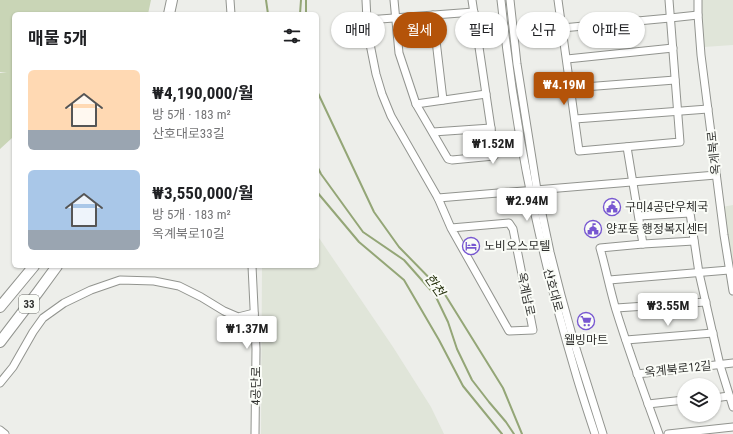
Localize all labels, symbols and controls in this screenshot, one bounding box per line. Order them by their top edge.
chip: 매매 [331,12,385,48]
chip: 월세 [393,12,447,48]
chip: 필터 [455,12,508,48]
chip: 신규 [516,12,570,48]
chip: 아파트 [578,12,645,48]
icon: filters [281,25,303,47]
text: 매물 5개 [28,28,87,48]
pin: ₩4.19M [531,72,597,106]
text: ₩4.19M [543,77,585,92]
text: ₩4,190,000/월 [152,83,254,103]
icon: home [60,86,108,134]
text: 방 5개 · 183 m² [152,107,231,122]
text: 산호대로33길 [152,126,225,141]
street label: 옥계북로 [705,130,723,176]
pin: ₩1.52M [460,131,526,165]
text: ₩1.52M [472,136,514,151]
text: ₩3,550,000/월 [152,183,254,203]
icon: home [60,186,108,234]
pin: ₩2.94M [494,188,560,222]
text: ₩2.94M [506,193,548,208]
public building icon: 구미4공단우체국 [602,197,622,217]
place label: 구미4공단우체국 [625,200,708,214]
text: 방 5개 · 183 m² [152,207,231,222]
public building icon: 양포동 행정복지센터 [583,219,603,239]
place label: 양포동 행정복지센터 [606,222,708,236]
text: 옥계북로10길 [152,226,225,241]
hotel icon: 노비오스모텔 [461,236,481,256]
place label: 노비오스모텔 [484,239,550,253]
street label: 산호대로 [541,267,565,313]
water label: 한천 [422,271,449,300]
street label: 옥계남로 [515,271,537,317]
pin: ₩3.55M [635,293,701,327]
road number: 33 [19,295,39,313]
text: ₩3.55M [647,298,689,313]
supermarket icon: 웰빙마트 [576,311,596,331]
pin: ₩1.37M [214,316,280,350]
text: ₩1.37M [226,321,268,336]
place label: 웰빙마트 [564,333,608,347]
street label: 옥계북로12길 [644,359,712,379]
street label: 4공단로 [249,366,263,406]
map controls [677,378,721,422]
button: layers [677,378,721,422]

